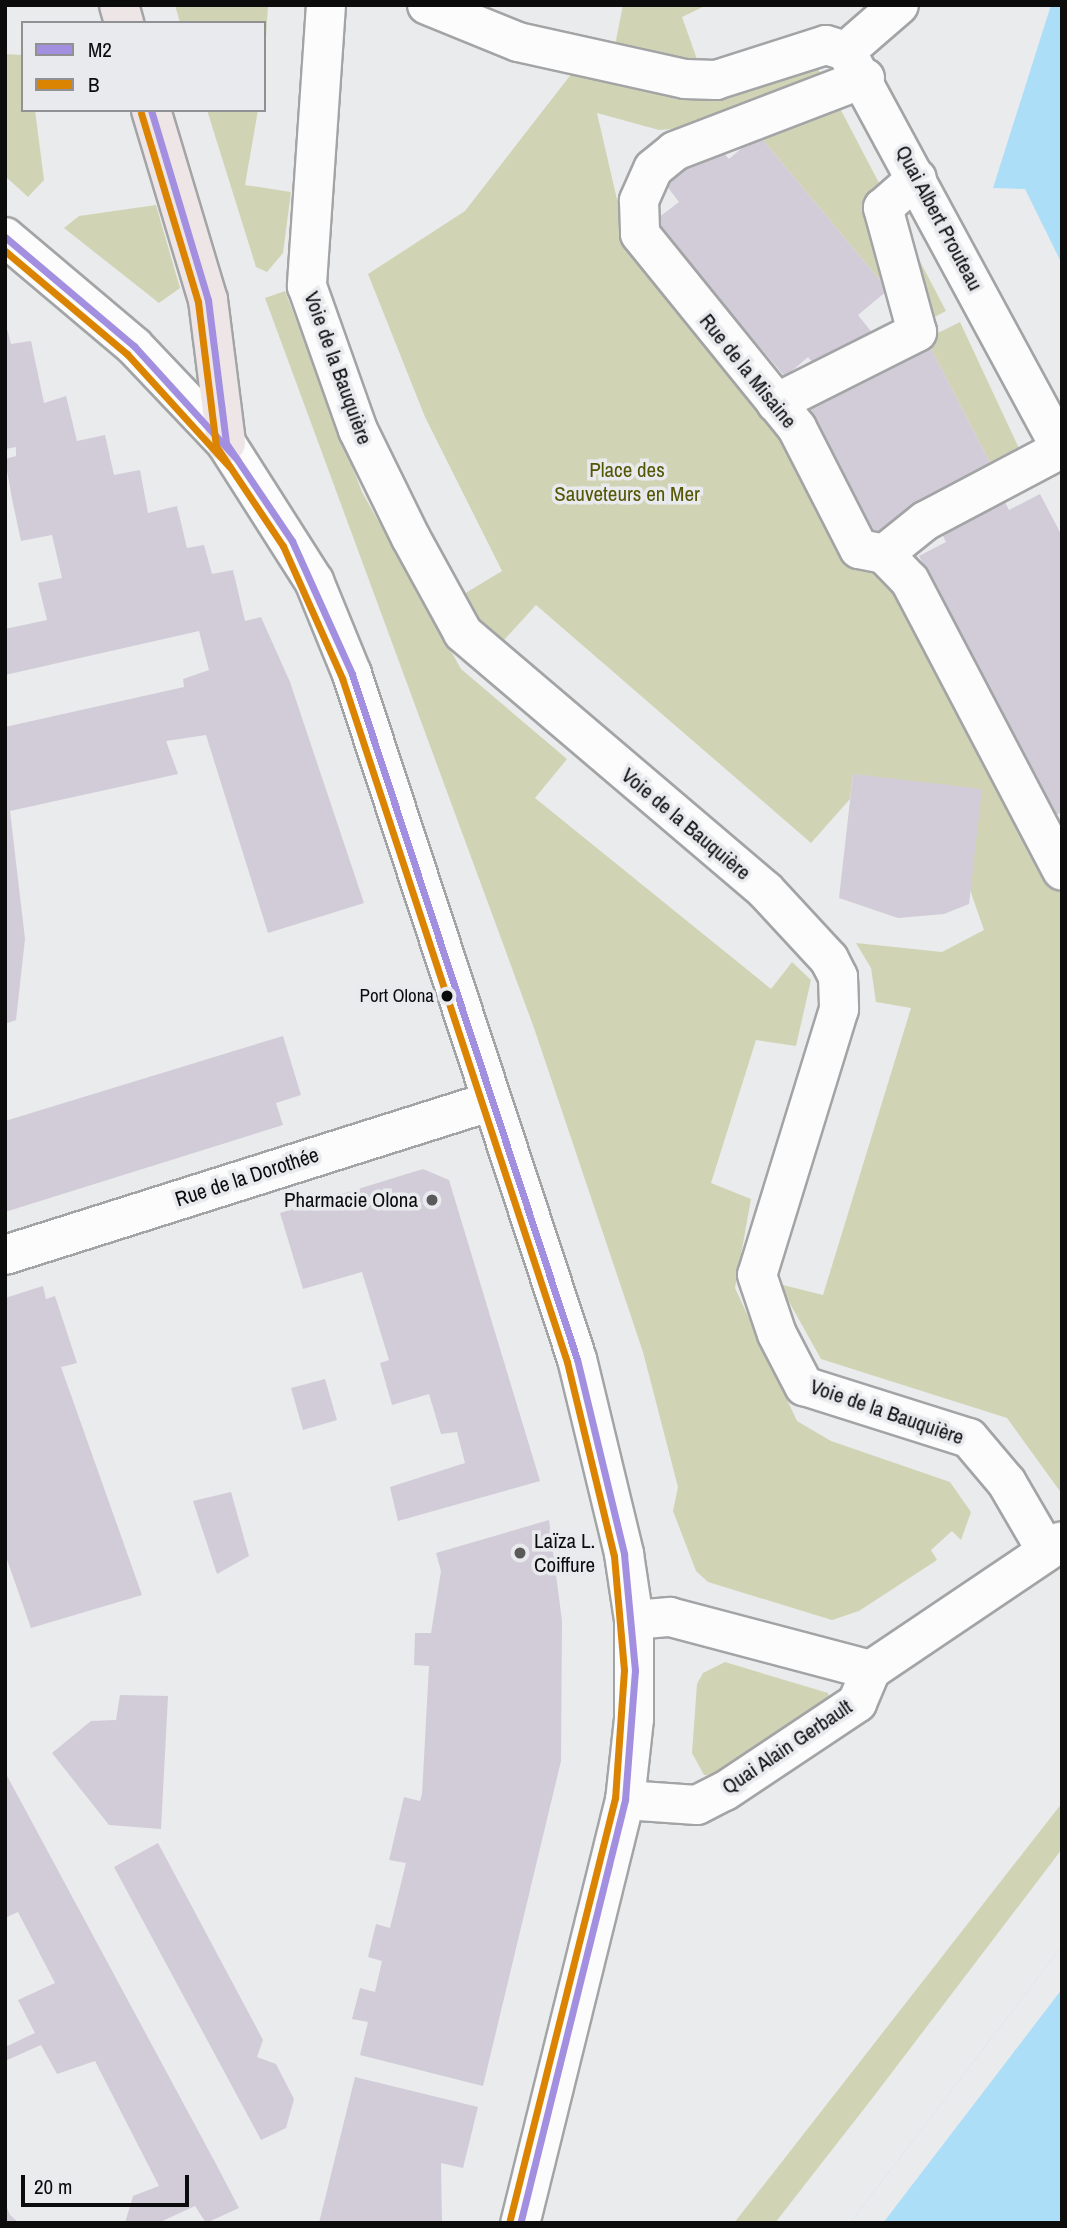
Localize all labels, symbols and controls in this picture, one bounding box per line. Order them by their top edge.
legend [21,21,266,112]
text: M2 [88,35,112,64]
text: B [88,70,100,99]
street label: Quai Albert Prouteau [890,141,988,295]
street label: Voie de la Bauquière [299,288,377,448]
street label: Rue de la Misaine [694,309,802,433]
park label: Place des Sauveteurs en Mer [554,457,700,507]
street label: Voie de la Bauquière [616,763,756,885]
place label: Port Olona [360,985,434,1007]
marker: Port Olona [440,989,454,1003]
street label: Rue de la Dorothée [172,1142,322,1212]
place label: Pharmacie Olona [284,1187,418,1213]
marker: Pharmacie Olona [424,1192,440,1208]
street label: Voie de la Bauquière [807,1374,967,1450]
place label: Laïza L. Coiffure [534,1528,595,1578]
marker: Laïza L. Coiffure [512,1545,528,1561]
street label: Quai Alain Gerbault [717,1694,857,1800]
scale bar [24,2162,192,2206]
text: 20 m [34,2172,72,2201]

